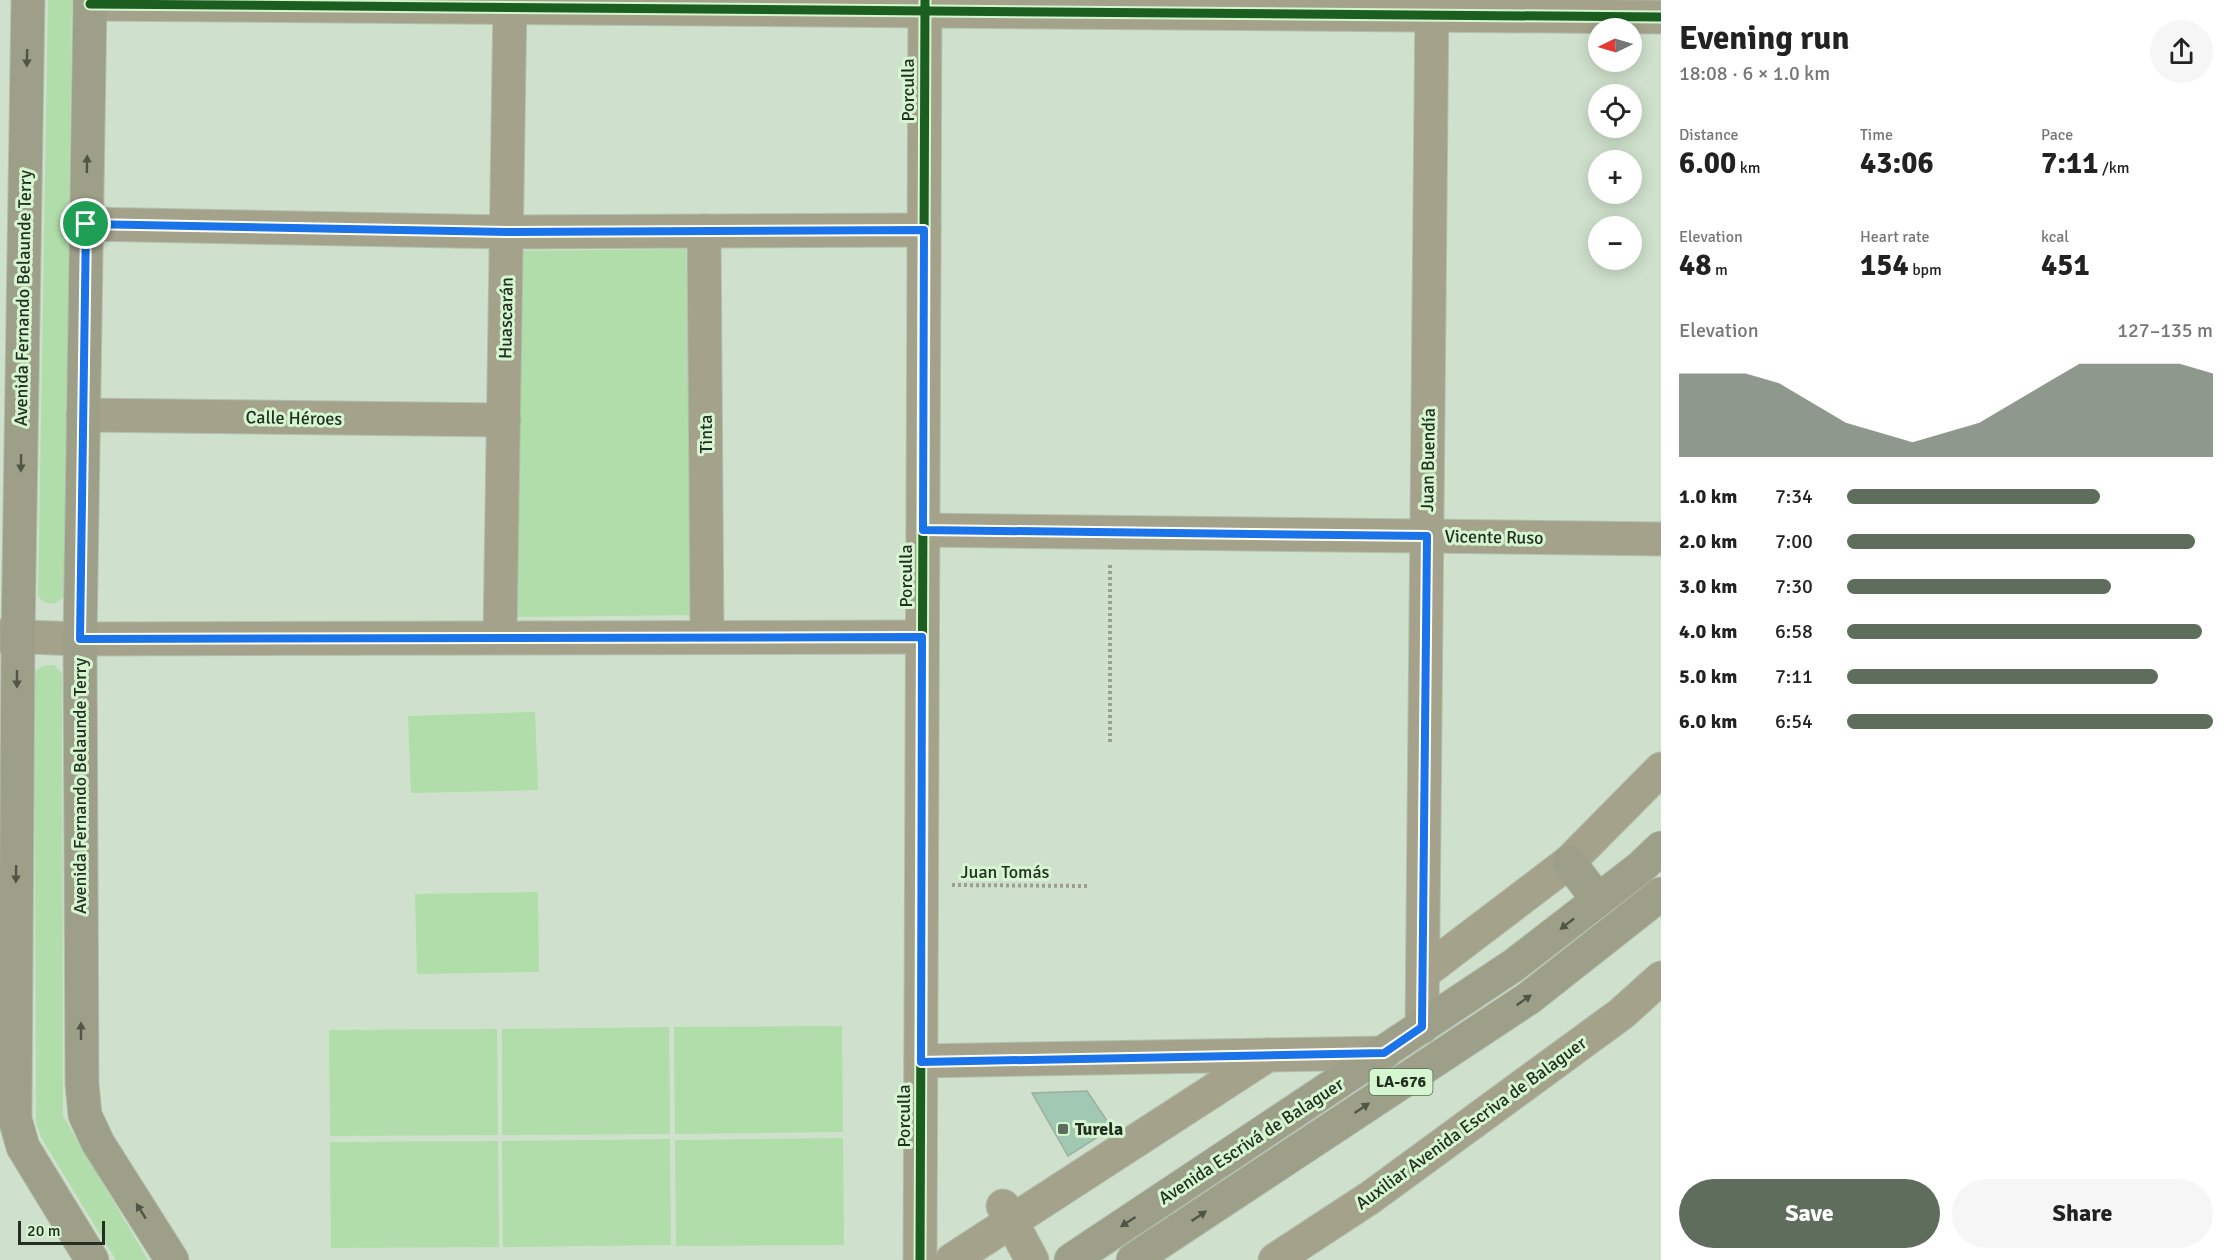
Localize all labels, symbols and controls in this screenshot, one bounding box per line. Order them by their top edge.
north arrow [1588,18,1642,72]
map controls [1588,18,1642,270]
text: Evening run [1679,18,1849,59]
button: share [2150,20,2213,83]
one-way arrow [23,49,32,68]
street label: Porculla [897,58,919,122]
text: 18:08 · 6 × 1.0 km [1679,61,1830,86]
button: locate [1588,84,1642,138]
text: Distance [1679,125,1739,145]
text: Time [1860,125,1893,145]
text: Pace [2041,125,2073,145]
text: 6.00 [1679,145,1736,182]
text: 43:06 [1860,145,1934,182]
text: 7:11 [2041,145,2098,182]
button: + [1588,150,1642,204]
one-way arrow [83,155,92,174]
text: km [1736,158,1761,178]
text: /km [2098,158,2130,178]
street label: Avenida Fernando Belaunde Terry [10,169,36,426]
pin [60,198,111,249]
icon: arrive [69,207,102,240]
button: − [1588,216,1642,270]
text: Elevation [1679,227,1743,247]
text: Heart rate [1860,227,1929,247]
text: kcal [2041,227,2069,247]
text: 48 [1679,247,1711,284]
text: 154 [1860,247,1909,284]
text: 451 [2041,247,2090,284]
text: m [1711,260,1728,280]
text: bpm [1909,260,1942,280]
street label: Huascarán [494,277,518,359]
text: Elevation [1679,318,1759,343]
text: 127–135 m [2117,318,2213,343]
street label: Calle Héroes [245,406,343,430]
street label: Juan Buendía [1416,408,1440,512]
street label: Tinta [695,415,717,453]
one-way arrow [16,454,25,473]
text: 1.0 km [1679,484,1737,509]
text: 7:34 [1775,484,1813,509]
street label: Vicente Ruso [1444,525,1544,549]
text: 2.0 km [1679,529,1737,554]
text: 7:00 [1775,529,1813,554]
street label: Porculla [895,544,917,608]
text: 3.0 km [1679,574,1737,599]
text: 7:30 [1775,574,1813,599]
text: 4.0 km [1679,619,1737,644]
text: 6:58 [1775,619,1813,644]
street label: Avenida Fernando Belaunde Terry [69,657,91,914]
text: 5.0 km [1679,664,1737,689]
text: 7:11 [1775,664,1813,689]
one-way arrow [12,670,22,689]
text: 6.0 km [1679,709,1737,734]
text: 6:54 [1775,709,1813,734]
street label: Juan Tomás [961,861,1050,883]
one-way arrow [11,865,21,884]
one-way arrow [1559,918,1575,931]
one-way arrow [1516,994,1532,1006]
one-way arrow [76,1022,86,1041]
street label: Auxiliar Avenida Escriva de Balaguer [1351,1032,1591,1214]
road number: LA-676 [1370,1069,1432,1095]
street label: Avenida Escrivá de Balaguer [1154,1073,1348,1209]
street label: Porculla [893,1084,915,1148]
one-way arrow [1354,1103,1370,1114]
place label: Turela [1075,1118,1123,1140]
marker: Turela [1056,1122,1070,1136]
button: Save [1679,1179,1940,1248]
button: Share [1952,1179,2213,1248]
one-way arrow [135,1203,147,1219]
one-way arrow [1191,1210,1207,1222]
one-way arrow [1119,1217,1136,1228]
scale bar [18,1218,105,1246]
text: 20 m [27,1221,61,1241]

